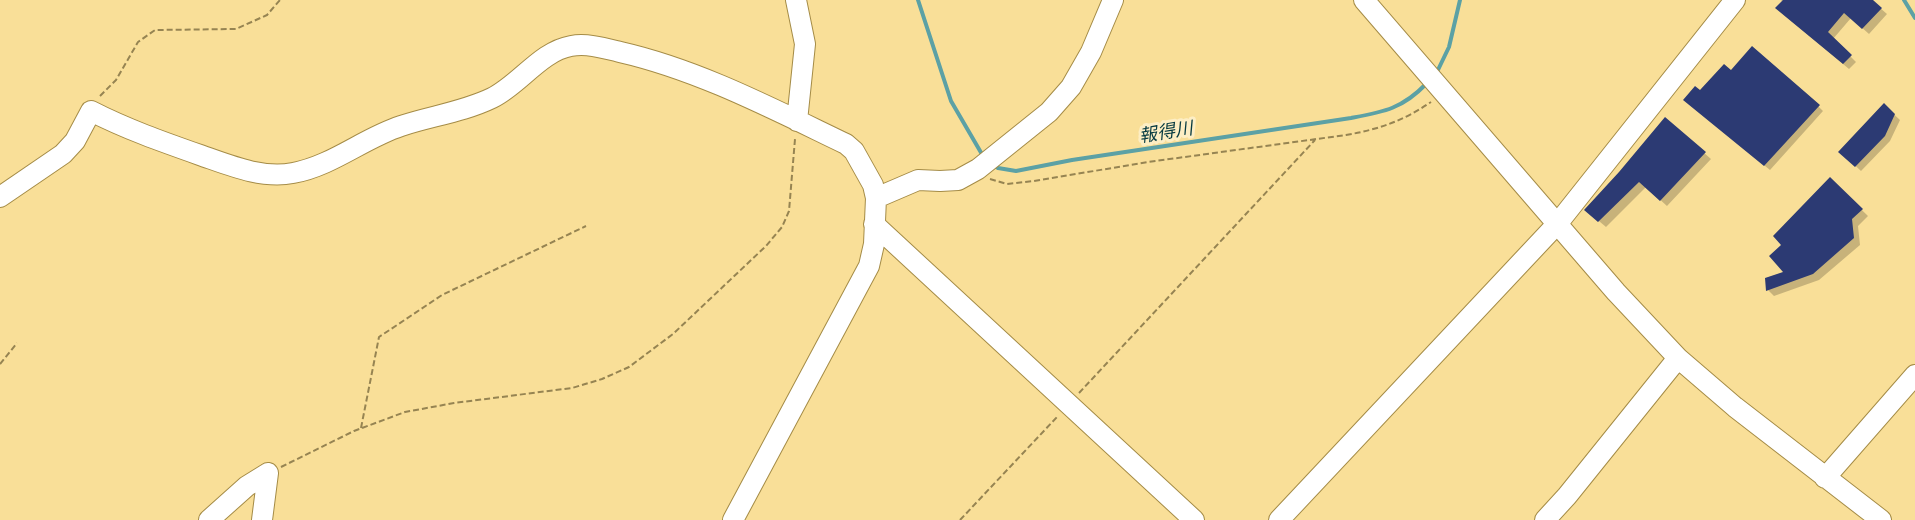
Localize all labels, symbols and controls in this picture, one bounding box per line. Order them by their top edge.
water label: 報得川 [1138,118,1194,148]

